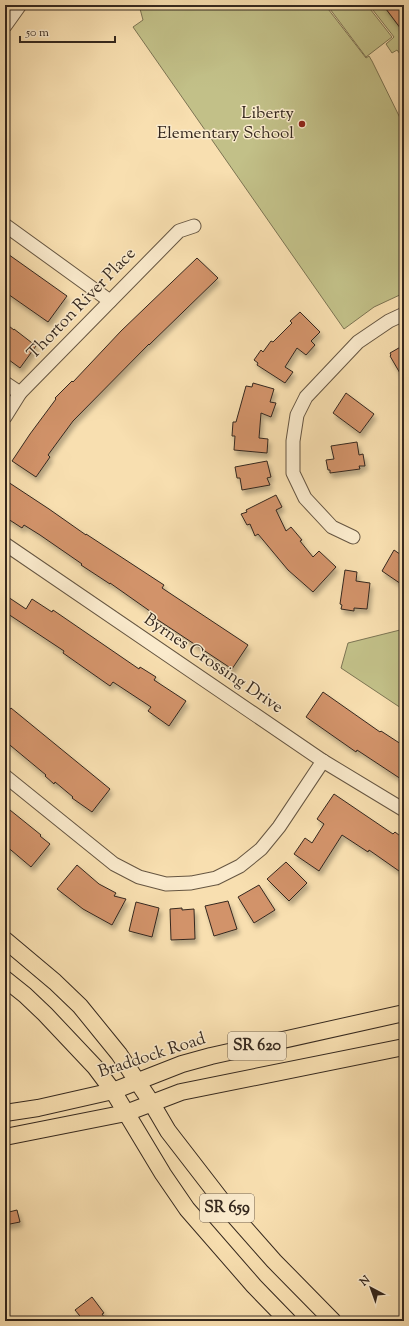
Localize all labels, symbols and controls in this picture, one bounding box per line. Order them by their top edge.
scale bar [20,18,115,44]
text: 50 m [25,24,49,42]
place label: Liberty Elementary School [157,102,295,146]
marker: Liberty Elementary School [297,119,307,129]
street label: Thorton River Place [22,243,142,365]
street label: Byrnes Crossing Drive [138,608,288,720]
street label: Braddock Road [95,1027,209,1085]
road number: SR 620 [228,1032,286,1060]
road number: SR 659 [200,1194,254,1222]
north arrow [351,1268,391,1308]
text: N [356,1272,374,1291]

